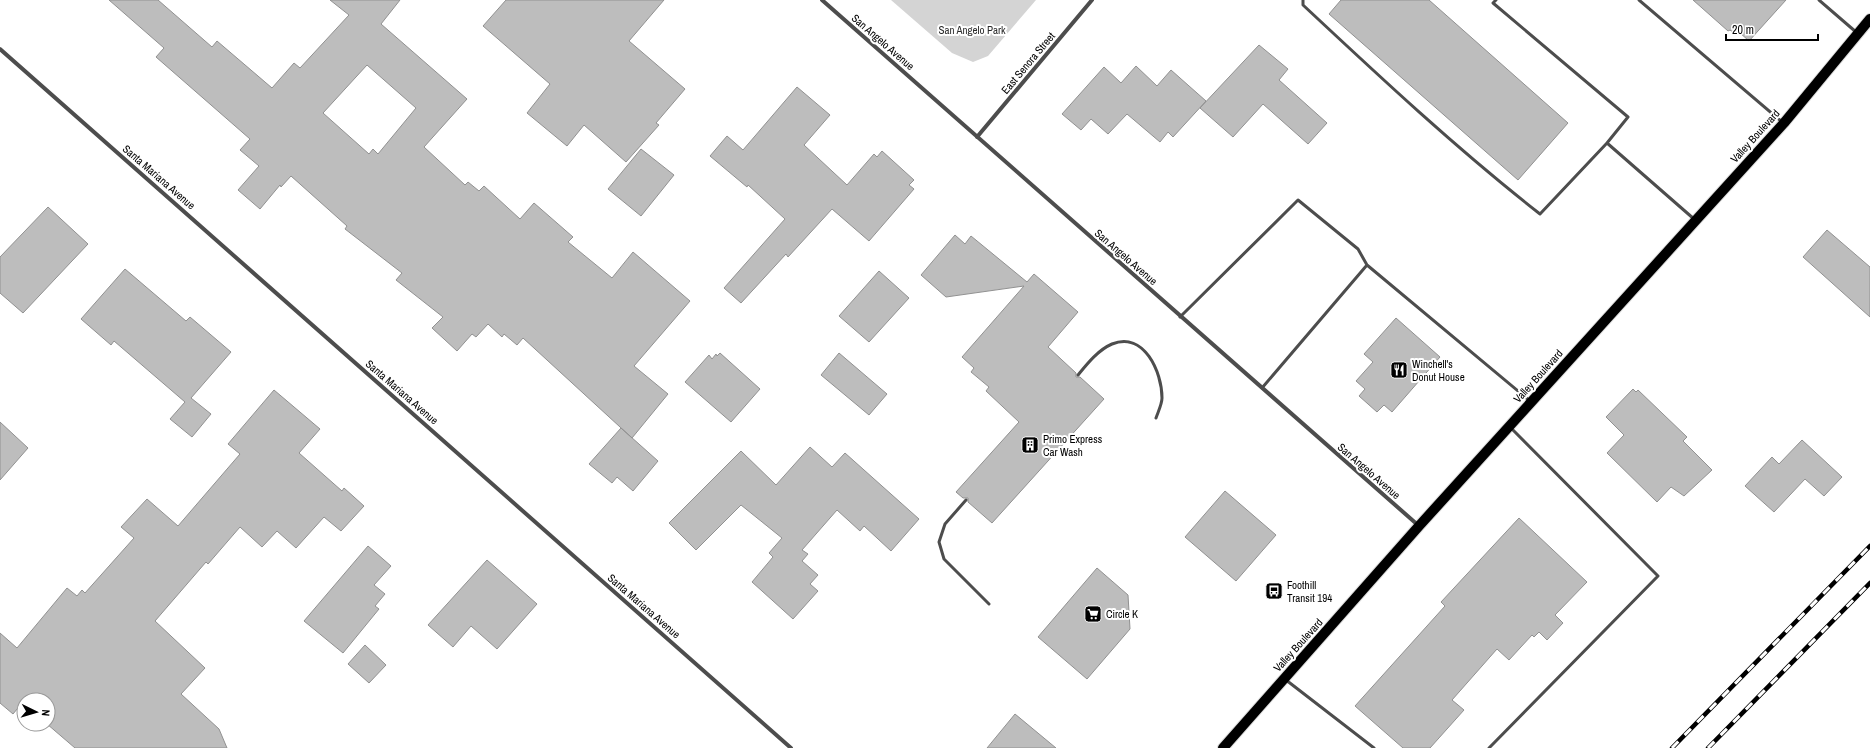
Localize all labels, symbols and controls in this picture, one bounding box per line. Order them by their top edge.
street label: San Angelo Avenue [849,11,917,73]
scale bar [1726,16,1818,42]
text: 20 m [1732,22,1754,38]
park label: San Angelo Park [938,23,1006,37]
street label: East Senora Street [998,29,1058,97]
street label: Valley Boulevard [1727,106,1783,166]
street label: Santa Mariana Avenue [120,142,198,212]
street label: San Angelo Avenue [1092,226,1160,288]
street label: Valley Boulevard [1510,346,1566,406]
street label: Santa Mariana Avenue [363,357,441,427]
place label: Winchell's Donut House [1412,357,1465,384]
restaurant icon: Winchell's Donut House [1389,360,1409,380]
place label: Primo Express Car Wash [1043,432,1103,459]
building icon: Primo Express Car Wash [1020,435,1040,455]
street label: San Angelo Avenue [1335,440,1403,502]
street label: Santa Mariana Avenue [605,571,683,641]
place label: Foothill Transit 194 [1287,578,1332,605]
bus stop icon: Foothill Transit 194 [1264,581,1284,601]
supermarket icon: Circle K [1083,604,1103,624]
place label: Circle K [1106,607,1138,621]
street label: Valley Boulevard [1270,615,1326,675]
north arrow [16,692,56,732]
text: N [39,709,53,717]

